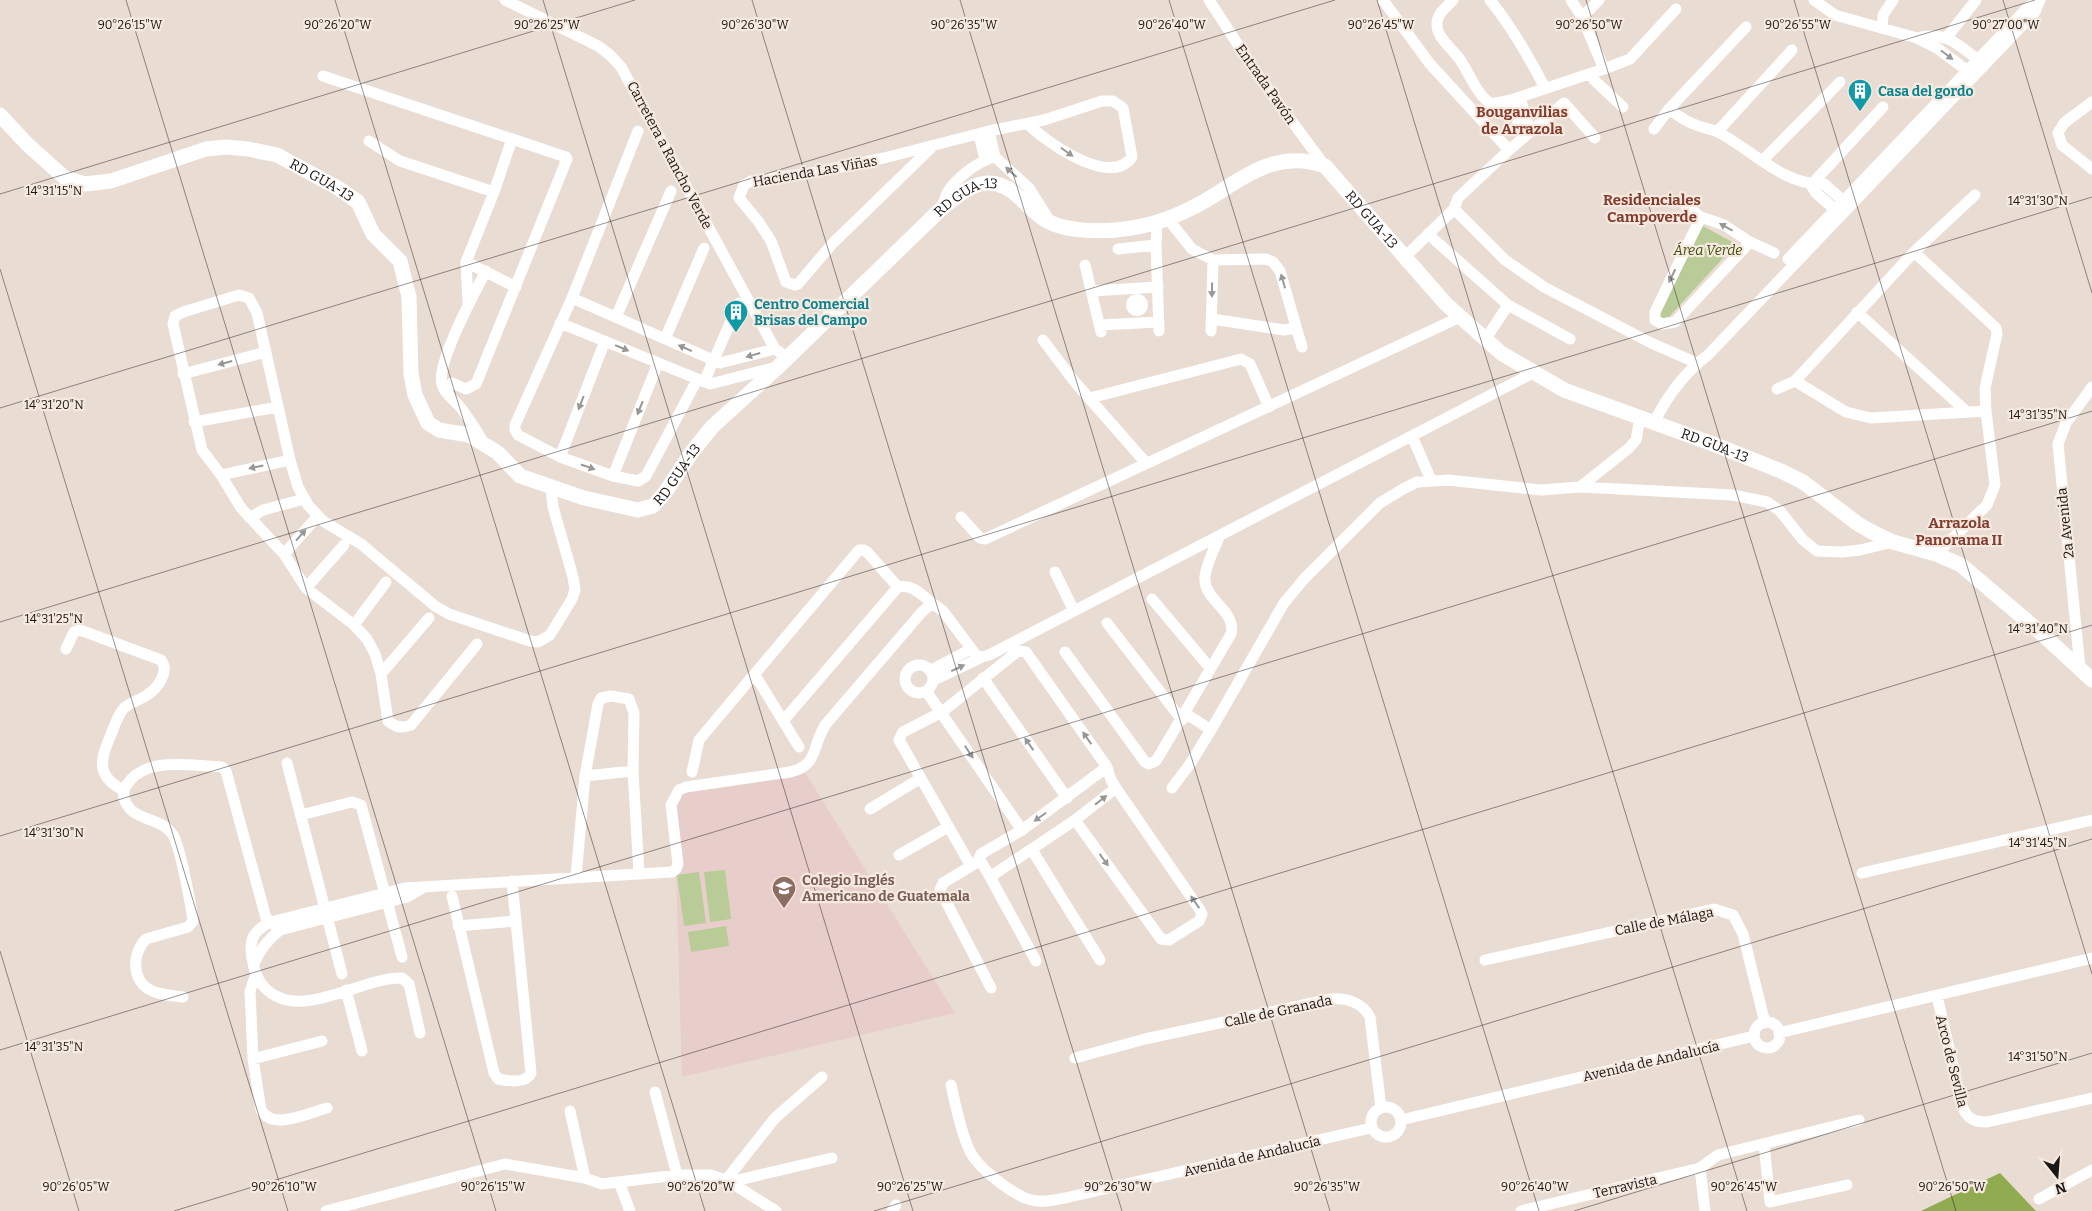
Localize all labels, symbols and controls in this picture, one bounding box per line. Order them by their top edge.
text: 90°26'15"W [98,18,163,32]
text: 90°26'20"W [304,18,372,32]
text: 90°26'25"W [514,18,581,32]
text: 90°26'30"W [721,18,790,32]
text: 90°26'35"W [931,18,998,32]
text: 90°26'40"W [1138,18,1207,32]
text: 90°26'45"W [1348,18,1415,32]
text: 90°26'50"W [1555,18,1623,32]
text: 90°26'55"W [1765,18,1832,32]
text: 90°27'00"W [1972,18,2040,32]
street label: Entrada Pavón [1232,41,1300,128]
one-way arrow [1940,50,1953,61]
street label: Carretera a Rancho Verde [623,78,716,232]
building icon: Casa del gordo [1847,78,1873,112]
place label: Casa del gordo [1878,83,1973,100]
district label: Bouganvilias de Arrazola [1476,103,1568,138]
one-way arrow [1060,147,1074,157]
street label: Hacienda Las Viñas [752,152,879,191]
street label: RD GUA-13 [287,155,357,205]
one-way arrow [1005,166,1017,178]
street label: RD GUA-13 [930,175,999,220]
text: 14°31'15"N [26,184,83,198]
street label: RD GUA-13 [1342,187,1401,252]
district label: Residenciales Campoverde [1603,191,1701,226]
text: 14°31'30"N [2008,194,2068,208]
one-way arrow [1720,223,1733,232]
park label: Área Verde [1673,241,1742,259]
one-way arrow [1668,269,1676,283]
one-way arrow [1278,274,1286,289]
one-way arrow [1208,282,1216,298]
place label: Centro Comercial Brisas del Campo [754,296,870,329]
building icon: Centro Comercial Brisas del Campo [723,299,749,333]
one-way arrow [678,343,692,351]
one-way arrow [615,344,630,352]
one-way arrow [745,351,760,359]
one-way arrow [217,359,232,367]
one-way arrow [577,396,585,411]
text: 14°31'20"N [24,398,84,412]
one-way arrow [636,401,643,416]
text: 14°31'35"N [2009,408,2068,422]
street label: RD GUA-13 [1679,425,1751,466]
street label: RD GUA-13 [650,440,704,509]
one-way arrow [248,463,263,471]
one-way arrow [581,464,596,471]
street label: 2a Avenida [2053,486,2078,559]
district label: Arrazola Panorama II [1916,514,2002,549]
one-way arrow [295,529,307,541]
text: 14°31'25"N [25,612,84,626]
text: 14°31'40"N [2008,622,2068,636]
one-way arrow [951,664,966,672]
one-way arrow [1082,731,1092,745]
one-way arrow [1024,737,1034,751]
one-way arrow [964,745,974,759]
one-way arrow [1094,794,1107,805]
one-way arrow [1034,812,1047,822]
text: 14°31'30"N [24,826,84,840]
text: 14°31'45"N [2009,836,2068,850]
one-way arrow [1099,853,1109,867]
place label: Colegio Inglés Americano de Guatemala [802,872,970,905]
school or university icon: Colegio Inglés Americano de Guatemala [771,875,797,909]
one-way arrow [1190,895,1200,909]
street label: Calle de Málaga [1613,904,1715,939]
street label: Calle de Granada [1223,992,1334,1031]
street label: Arco de Sevilla [1932,1013,1971,1109]
street label: Avenida de Andalucía [1581,1037,1722,1086]
text: 14°31'35"N [25,1040,84,1054]
text: 14°31'50"N [2008,1050,2068,1064]
street label: Avenida de Andalucía [1182,1132,1323,1181]
north arrow [2032,1151,2082,1201]
street label: Terravista [1592,1171,1659,1202]
text: N [2053,1178,2068,1198]
text: 90°26'05"W [42,1180,110,1194]
text: 90°26'10"W [251,1180,318,1194]
text: 90°26'15"W [461,1180,526,1194]
text: 90°26'20"W [667,1180,735,1194]
text: 90°26'25"W [877,1180,944,1194]
text: 90°26'30"W [1084,1180,1153,1194]
text: 90°26'35"W [1294,1180,1361,1194]
text: 90°26'40"W [1501,1180,1570,1194]
text: 90°26'45"W [1711,1180,1778,1194]
text: 90°26'50"W [1918,1180,1986,1194]

